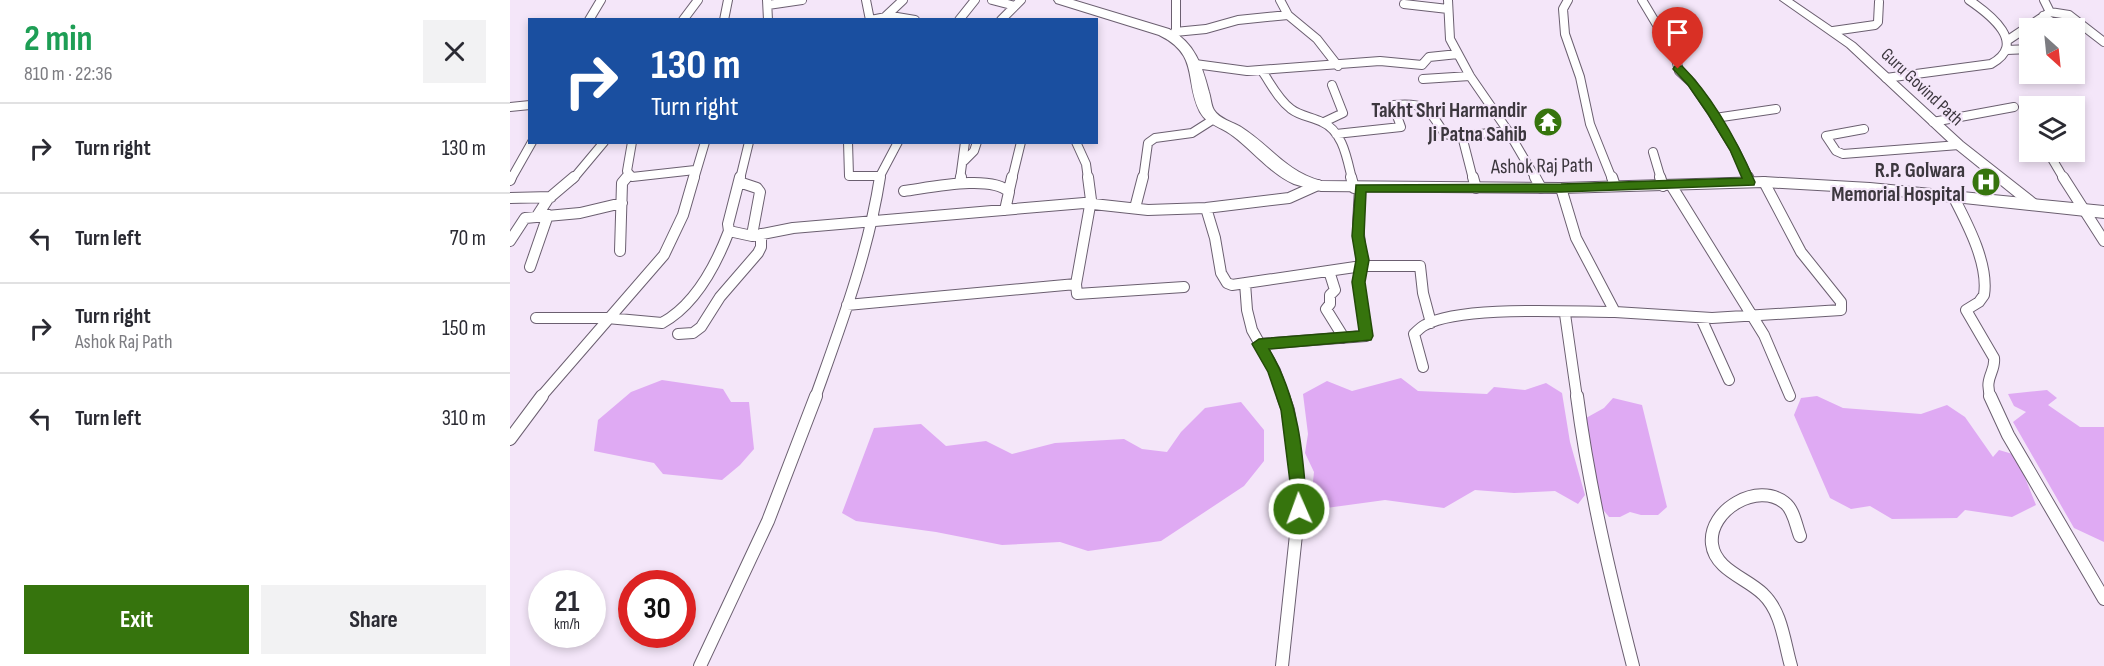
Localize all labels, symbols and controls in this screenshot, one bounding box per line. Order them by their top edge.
pin [1652,7,1703,69]
icon: arrive [1661,16,1694,49]
text: 2 min [24,18,93,61]
north arrow [2019,18,2085,84]
map controls [2019,18,2085,162]
button: close [423,20,486,83]
text: 130 m [651,40,741,91]
icon: right [552,42,630,120]
street label: Guru Govind Path [1877,44,1967,130]
text: 810 m · 22:36 [24,62,112,86]
text: Turn right [651,91,738,123]
button: layers [2019,96,2085,162]
place label: Takht Shri Harmandir Ji Patna Sahib [1371,98,1527,147]
temple icon: Takht Shri Harmandir Ji Patna Sahib [1532,106,1564,138]
icon: right [24,132,57,165]
text: Turn right [75,135,151,162]
text: 130 m [442,135,486,162]
street label: Ashok Raj Path [1490,153,1593,179]
place label: R.P. Golwara Memorial Hospital [1831,158,1965,207]
hospital icon: R.P. Golwara Memorial Hospital [1970,166,2002,198]
icon: left [24,222,57,255]
text: Turn left [75,225,141,252]
text: 70 m [450,225,486,252]
text: Turn right [75,303,151,330]
icon: right [24,312,57,345]
text: 150 m [442,315,486,342]
text: Ashok Raj Path [75,330,172,354]
icon: left [24,402,57,435]
text: Turn left [75,405,141,432]
text: 310 m [442,405,486,432]
position arrow [1267,477,1331,541]
speed limit sign: 30 [618,570,696,648]
text: 21 [555,584,579,620]
button: Exit [24,585,249,654]
button: Share [261,585,486,654]
text: km/h [554,615,580,634]

